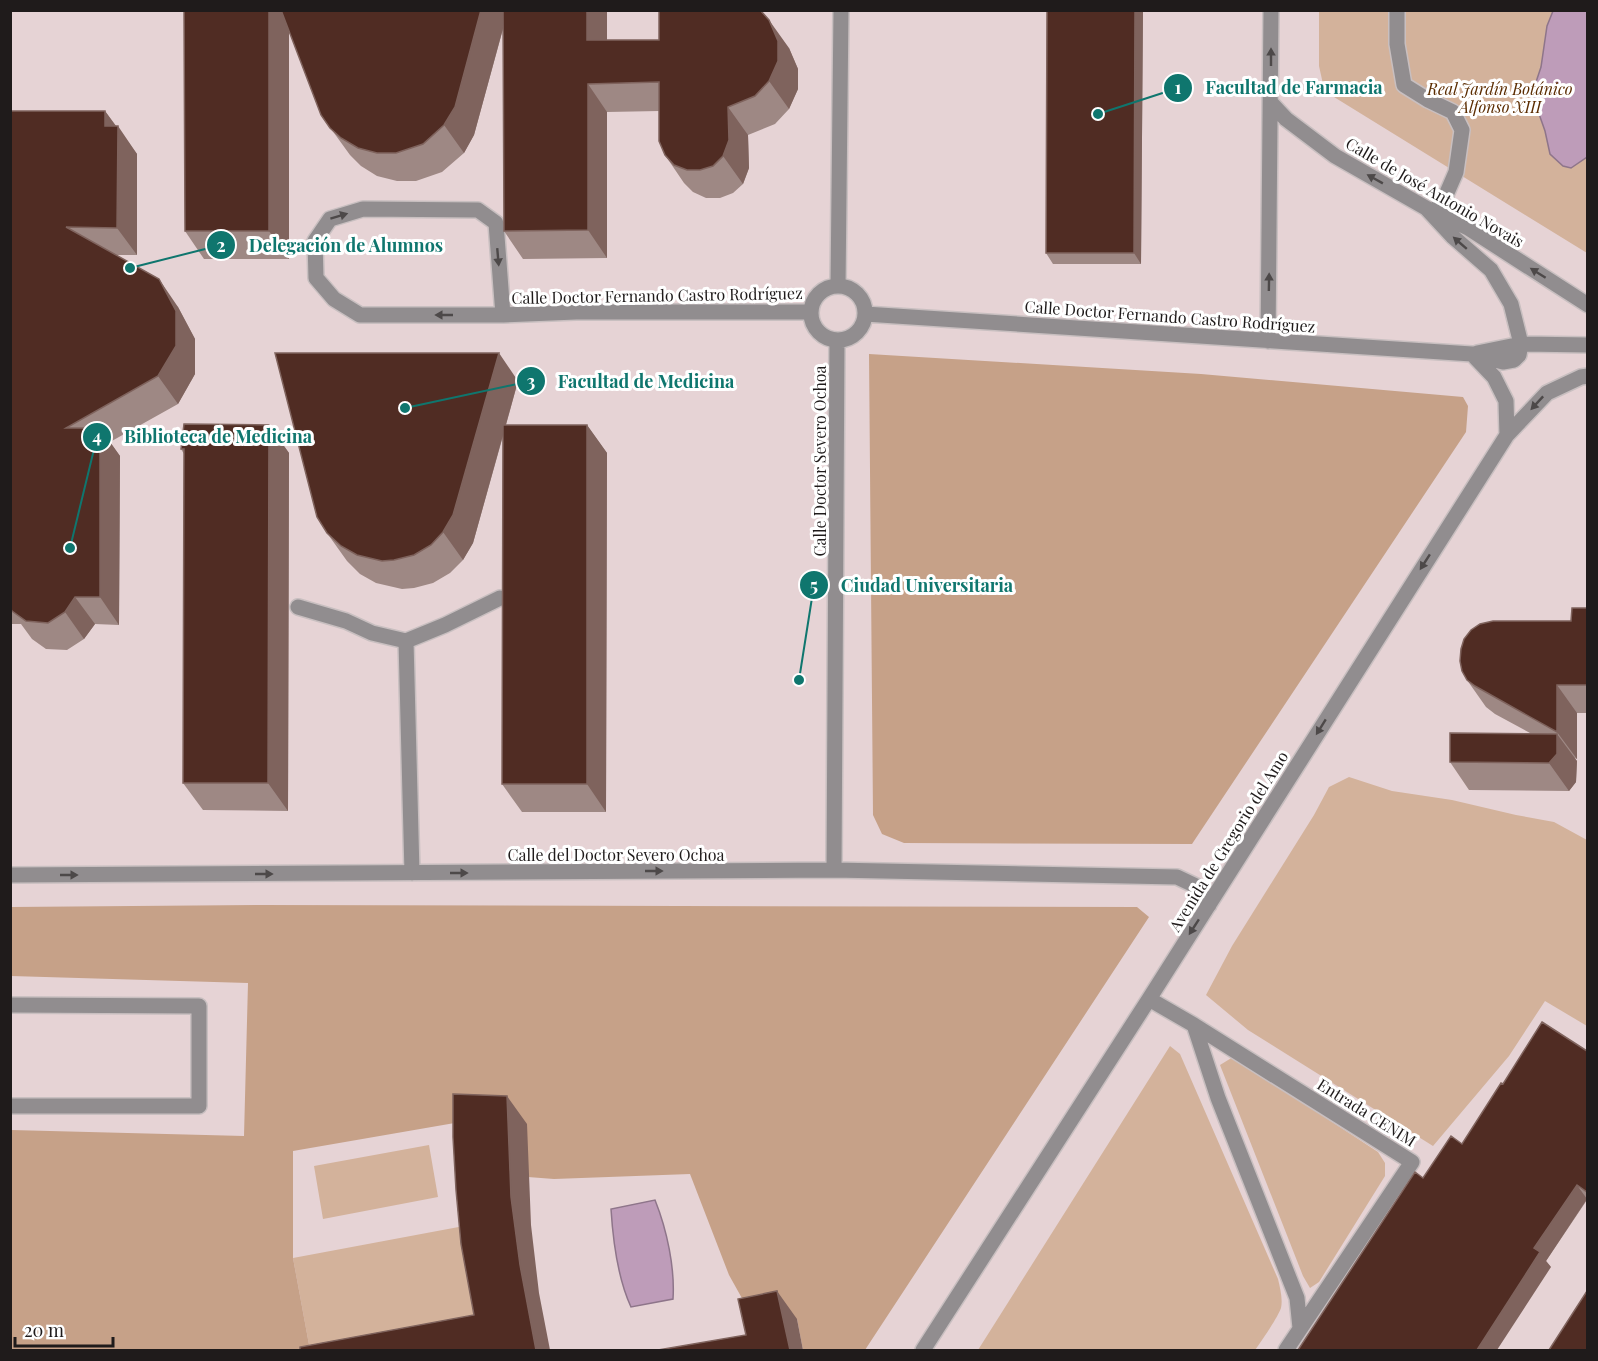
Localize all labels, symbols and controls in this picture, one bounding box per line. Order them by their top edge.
one-way arrow [1266,47,1276,66]
callout: Facultad de Farmacia [1163,70,1395,106]
text: 1 [1175,75,1182,99]
text: Facultad de Farmacia [1205,75,1383,99]
park label: Real Jardín Botánico Alfonso XIII [1426,78,1573,117]
street label: Calle de José Antonio Novais [1342,132,1528,252]
one-way arrow [1366,174,1383,184]
one-way arrow [330,211,348,220]
callout: Delegación de Alumnos [206,227,455,263]
text: 2 [216,233,226,257]
text: Delegación de Alumnos [249,233,443,257]
one-way arrow [1452,237,1468,250]
one-way arrow [494,247,503,266]
one-way arrow [1531,267,1547,279]
one-way arrow [1264,273,1274,292]
street label: Calle Doctor Fernando Castro Rodríguez [511,282,803,308]
street label: Calle Doctor Fernando Castro Rodríguez [1024,295,1316,337]
one-way arrow [435,310,454,320]
callout: Facultad de Medicina [516,363,746,399]
street label: Calle Doctor Severo Ochoa [809,365,830,557]
text: 3 [527,369,536,393]
text: Facultad de Medicina [558,369,735,393]
one-way arrow [1530,396,1544,411]
callout: Biblioteca de Medicina [82,419,324,455]
text: 4 [92,424,102,448]
text: Biblioteca de Medicina [124,424,313,448]
one-way arrow [1420,554,1431,571]
callout: Ciudad Universitaria [799,567,1025,603]
text: 5 [810,573,818,597]
text: Ciudad Universitaria [841,573,1014,597]
one-way arrow [1316,719,1327,735]
street label: Avenida de Gregorio del Amo [1163,747,1292,936]
street label: Calle del Doctor Severo Ochoa [507,844,725,865]
one-way arrow [644,867,663,876]
one-way arrow [449,868,468,878]
one-way arrow [254,869,273,879]
one-way arrow [59,870,78,880]
one-way arrow [1189,919,1200,936]
street label: Entrada CENIM [1314,1073,1420,1151]
scale bar [15,1310,112,1348]
text: 20 m [24,1318,64,1342]

